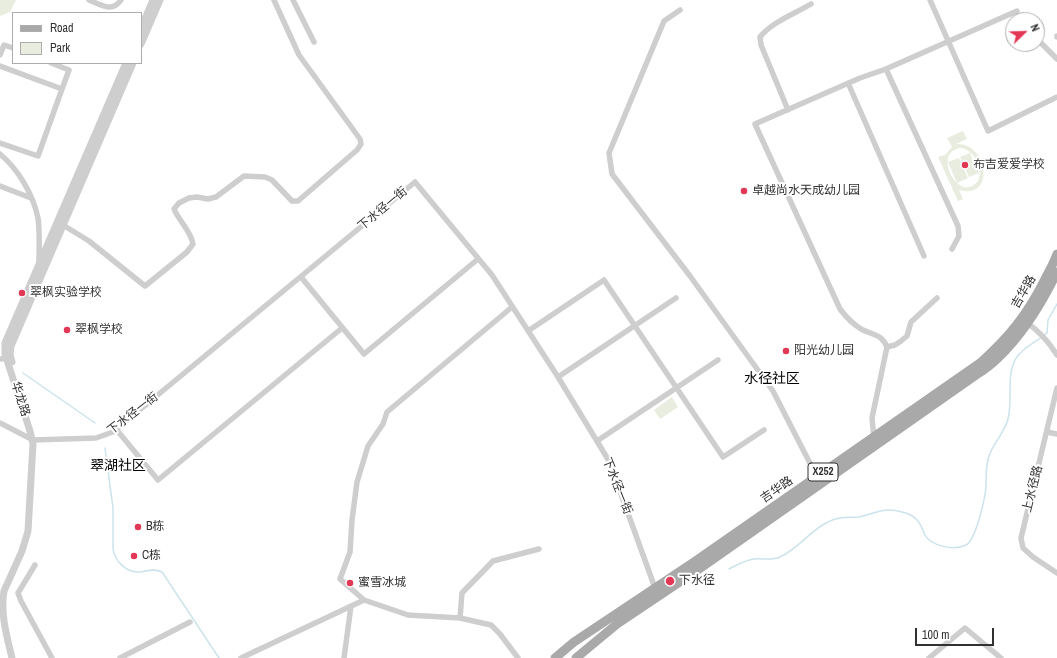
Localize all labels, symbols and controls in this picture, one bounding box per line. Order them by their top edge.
legend [12,12,142,64]
north arrow [1005,12,1045,52]
text: Road [50,20,74,36]
text: N [1027,22,1043,33]
text: Park [50,40,70,56]
place label: 布吉爱爱学校 [973,158,1045,172]
marker: 布吉爱爱学校 [960,160,970,170]
street label: 下水径一街 [355,184,411,234]
place label: 卓越尚水天成幼儿园 [752,184,860,198]
marker: 卓越尚水天成幼儿园 [739,186,749,196]
street label: 吉华路 [1009,273,1039,311]
place label: 翠枫实验学校 [30,286,102,300]
marker: 翠枫实验学校 [17,288,27,298]
place label: 翠枫学校 [75,323,123,337]
marker: 翠枫学校 [62,325,72,335]
place label: 阳光幼儿园 [794,344,854,358]
marker: 阳光幼儿园 [781,346,791,356]
district label: 水径社区 [744,371,800,387]
street label: 华龙路 [8,380,32,418]
street label: 下水径一街 [105,390,161,438]
street label: 下水径一街 [599,455,635,517]
district label: 翠湖社区 [90,458,146,474]
road number: X252 [808,463,838,481]
street label: 上水径路 [1020,464,1046,514]
street label: 吉华路 [758,474,796,506]
place label: B栋 [146,520,165,534]
marker: B栋 [133,522,143,532]
place label: C栋 [142,549,161,563]
marker: C栋 [129,551,139,561]
place label: 下水径 [679,574,715,588]
marker: 下水径 [664,575,676,587]
place label: 蜜雪冰城 [358,576,406,590]
marker: 蜜雪冰城 [345,578,355,588]
scale bar [917,620,996,646]
text: 100 m [922,627,949,643]

